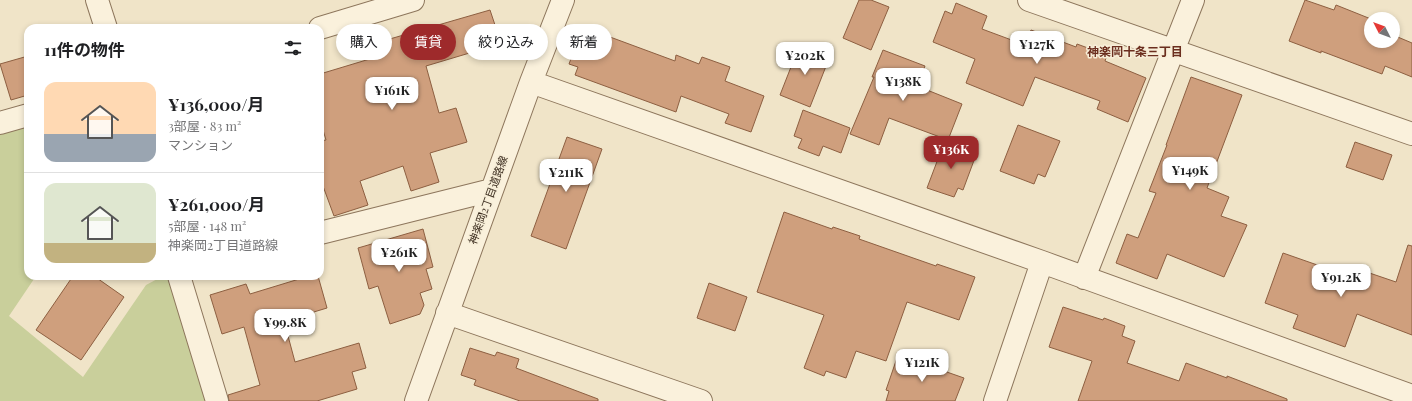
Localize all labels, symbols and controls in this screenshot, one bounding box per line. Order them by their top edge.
north arrow [1364,12,1400,48]
map controls [1364,12,1400,48]
chip: 購入 [336,24,392,60]
chip: 賃貸 [400,24,456,60]
chip: 絞り込み [464,24,548,60]
chip: 新着 [556,24,612,60]
pin: ¥127K [1009,31,1065,65]
text: ¥127K [1019,35,1055,52]
icon: filters [282,37,304,59]
text: 11件の物件 [44,38,125,60]
pin: ¥202K [777,42,833,76]
district label: 神楽岡十条三丁目 [1087,43,1183,59]
text: ¥202K [785,46,825,63]
pin: ¥138K [875,68,931,102]
text: ¥138K [885,72,921,89]
pin: ¥161K [364,77,420,111]
text: ¥161K [374,81,410,98]
text: ¥136,000/月 [168,93,265,115]
icon: home [76,98,124,146]
text: 3部屋 · 83 m² [168,117,241,134]
text: マンション [168,136,233,153]
pin: ¥136K [923,136,979,170]
text: ¥136K [933,140,969,157]
street label: 神楽岡2丁目道路線 [465,153,511,246]
pin: ¥149K [1162,157,1218,191]
pin: ¥211K [538,159,594,193]
text: ¥149K [1171,161,1209,178]
text: ¥211K [549,163,583,180]
text: ¥261,000/月 [168,193,265,215]
icon: home [76,199,124,247]
text: 5部屋 · 148 m² [168,217,246,234]
text: 神楽岡2丁目道路線 [168,236,278,253]
pin: ¥261K [371,239,427,273]
text: ¥261K [380,243,418,260]
pin: ¥91.2K [1308,264,1374,298]
text: ¥91.2K [1321,268,1361,285]
pin: ¥99.8K [252,309,318,343]
text: ¥99.8K [263,313,307,330]
pin: ¥121K [894,349,950,383]
text: ¥121K [905,353,939,370]

